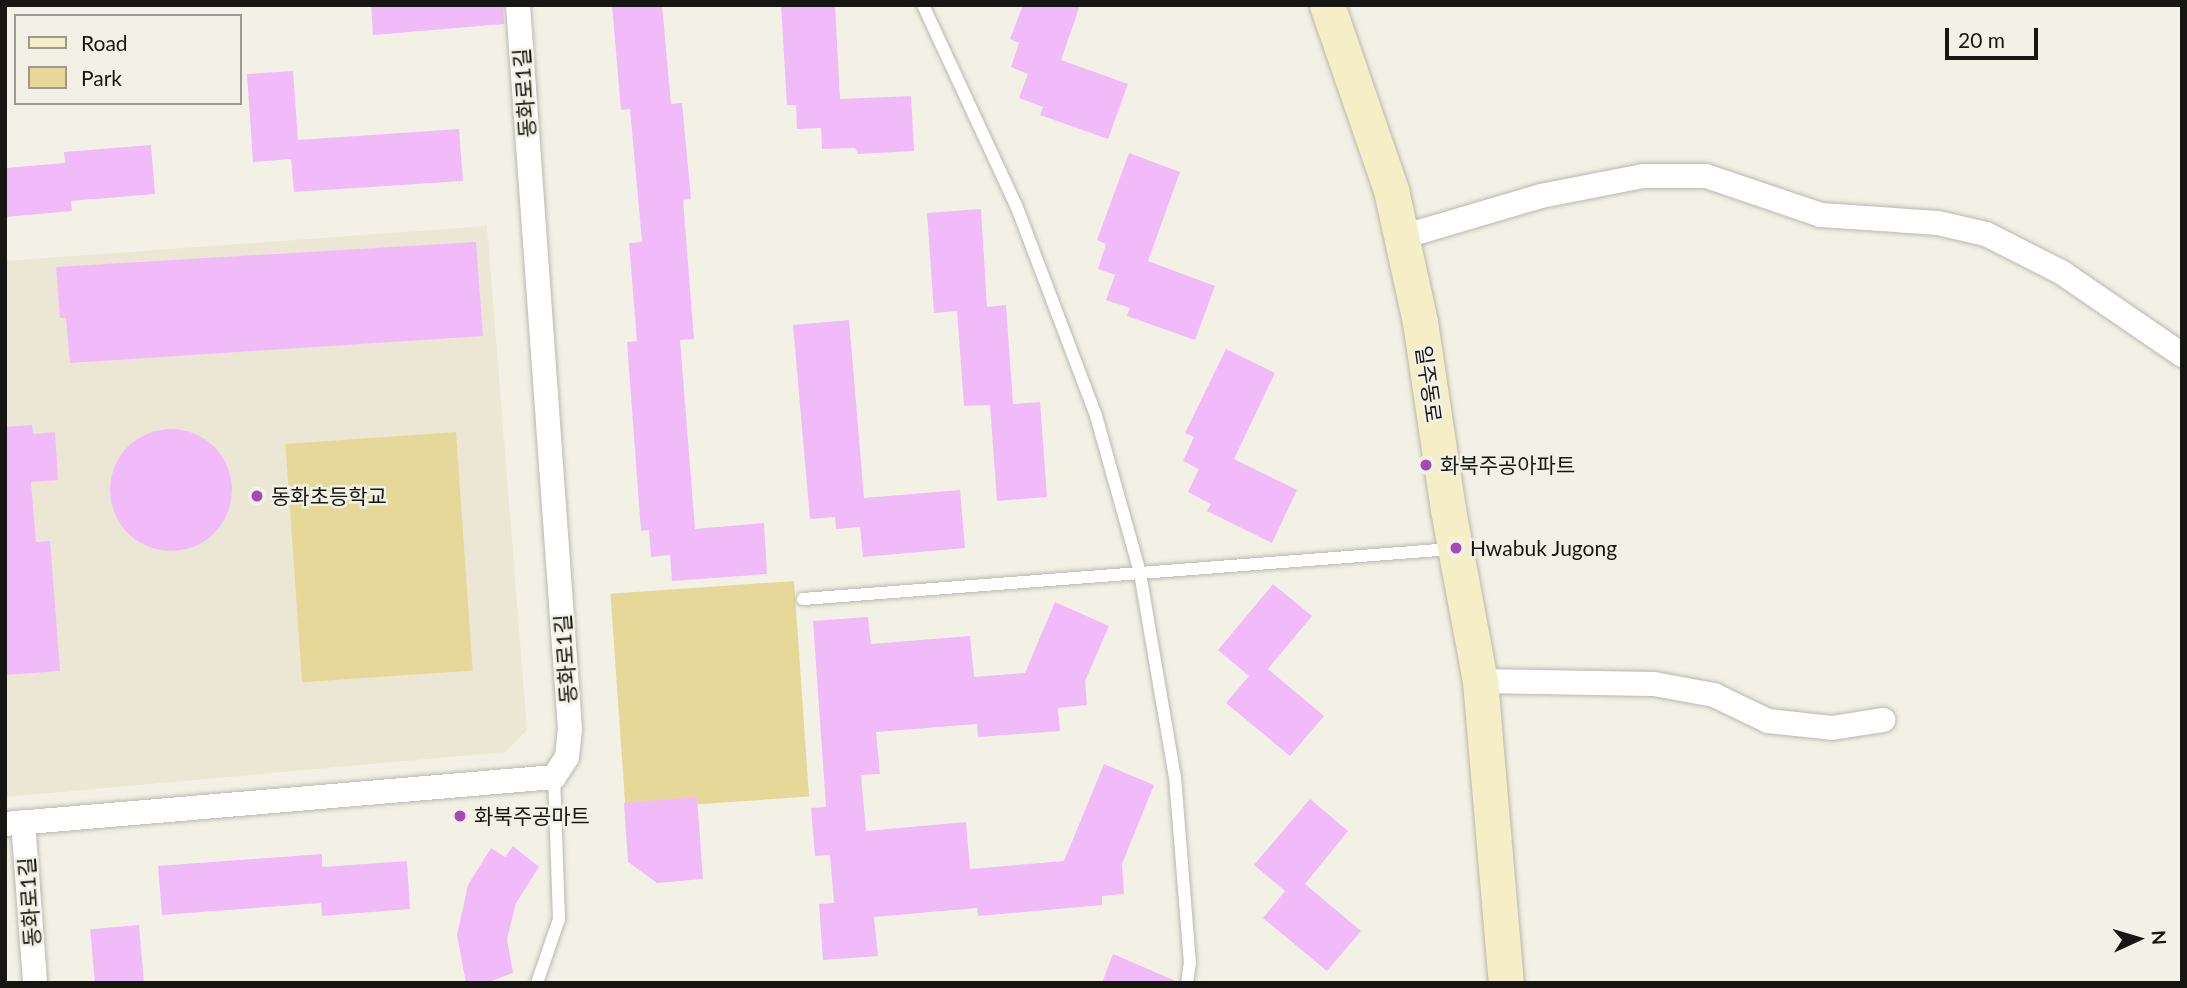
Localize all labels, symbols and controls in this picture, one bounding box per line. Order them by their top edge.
legend [14,14,242,105]
scale bar [1949,14,2042,58]
text: 20 m [1958,27,2005,52]
text: Road [81,30,128,55]
street label: 동화로1길 [508,48,540,138]
text: Park [81,65,122,90]
street label: 일주동로 [1411,344,1447,424]
place label: 화북주공아파트 [1440,452,1575,478]
marker: 화북주공아파트 [1418,457,1434,473]
place label: 동화초등학교 [271,483,387,509]
marker: 동화초등학교 [249,488,265,504]
place label: Hwabuk Jugong [1470,535,1618,561]
marker: Hwabuk Jugong [1448,540,1464,556]
street label: 동화로1길 [549,614,581,704]
place label: 화북주공마트 [474,803,590,829]
marker: 화북주공마트 [452,808,468,824]
street label: 동화로1길 [13,857,45,947]
north arrow [2103,904,2173,974]
text: N [2147,929,2171,946]

